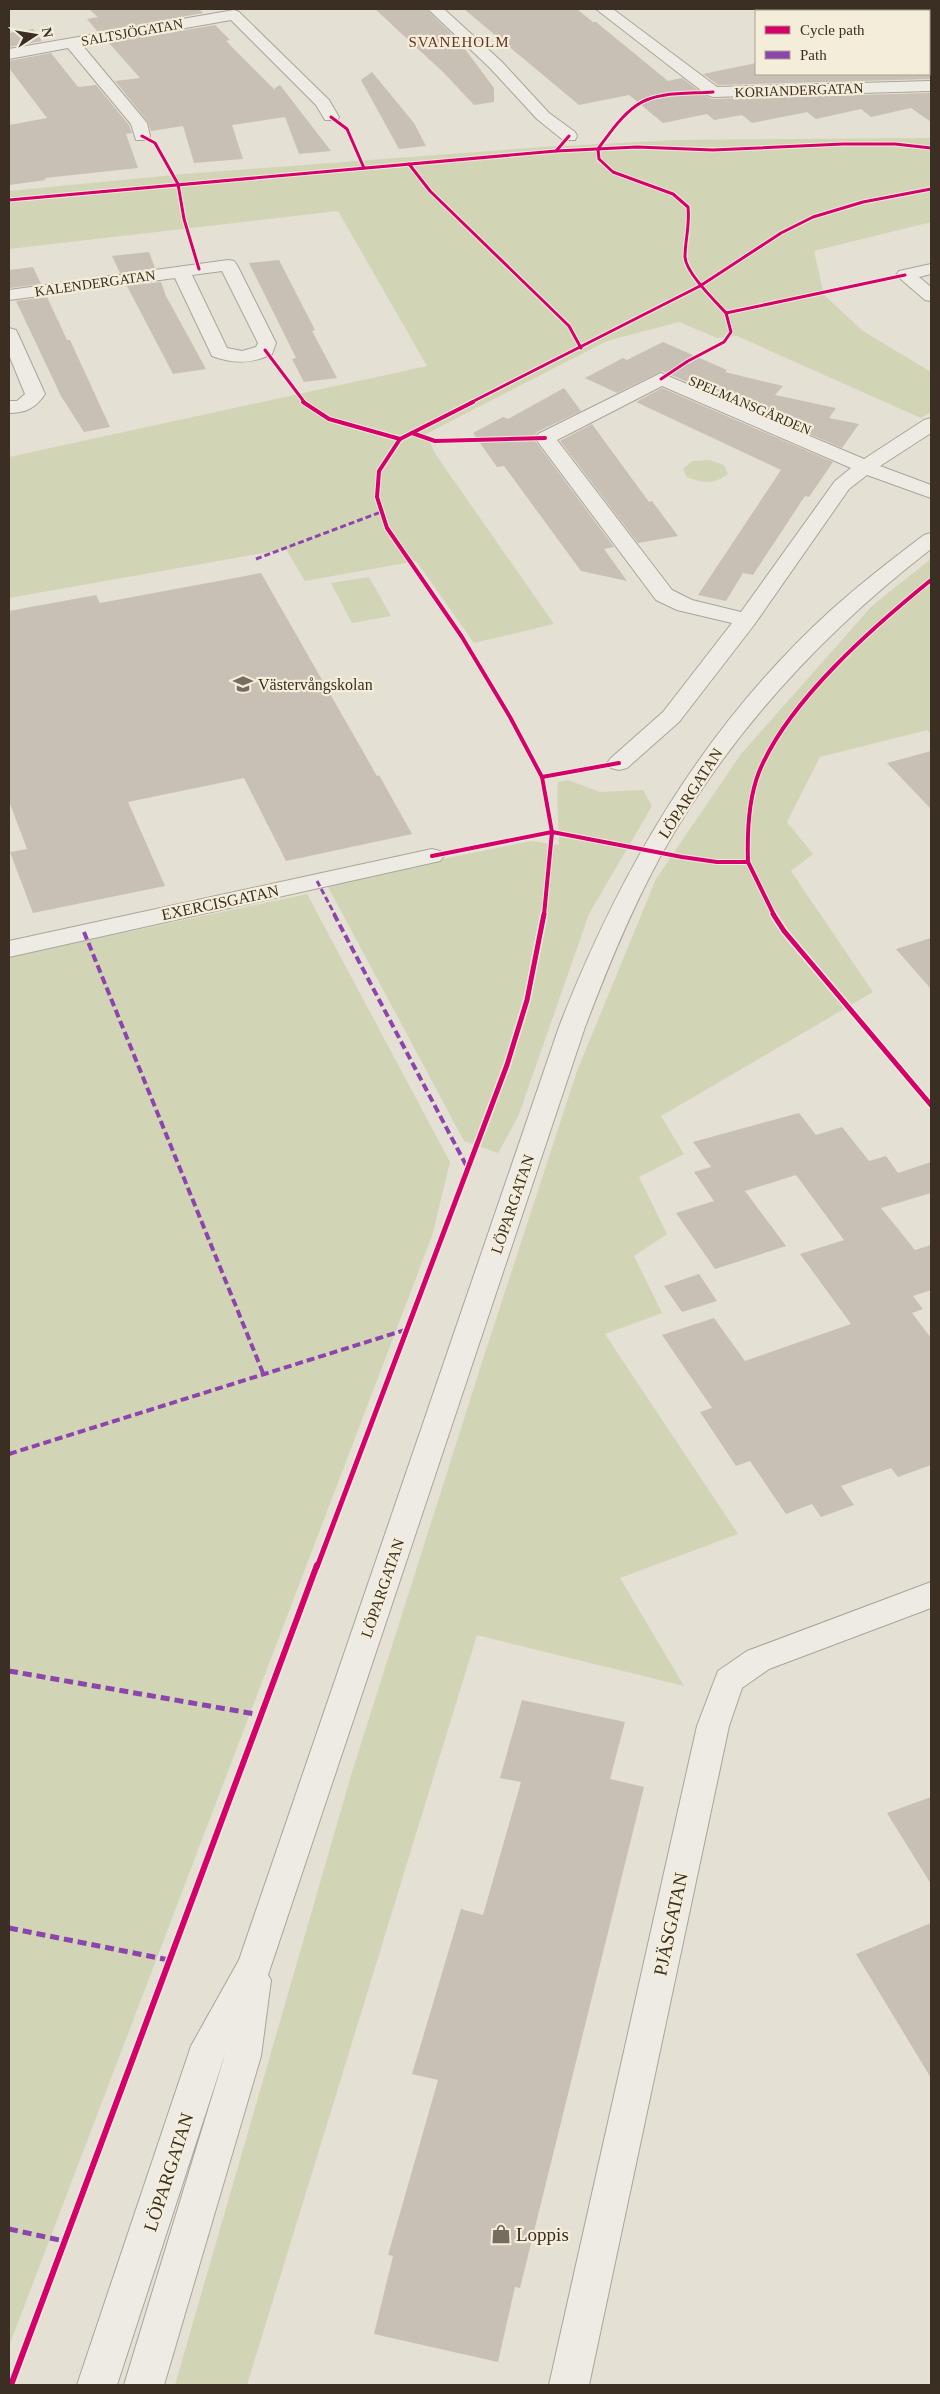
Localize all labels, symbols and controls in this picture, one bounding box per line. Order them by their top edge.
north arrow [10,10,60,60]
legend [755,10,930,75]
street label: SALTSJÖGATAN [80,15,184,49]
text: Cycle path [800,22,865,38]
text: N [39,26,56,39]
district label: SVANEHOLM [408,34,510,50]
text: Path [800,47,827,63]
street label: KORIANDERGATAN [734,81,864,100]
street label: KALENDERGATAN [34,268,156,299]
street label: SPELMANSGÅRDEN [686,373,813,438]
school or university icon: Västervångskolan [232,673,254,695]
place label: Västervångskolan [258,676,373,694]
street label: LÖPARGATAN [655,745,726,841]
street label: EXERCISGATAN [160,882,281,923]
street label: LÖPARGATAN [488,1152,538,1256]
street label: LÖPARGATAN [358,1536,408,1640]
street label: PJÄSGATAN [649,1870,692,1978]
street label: LÖPARGATAN [139,2110,198,2234]
shop icon: Loppis [490,2223,512,2245]
place label: Loppis [516,2224,569,2245]

